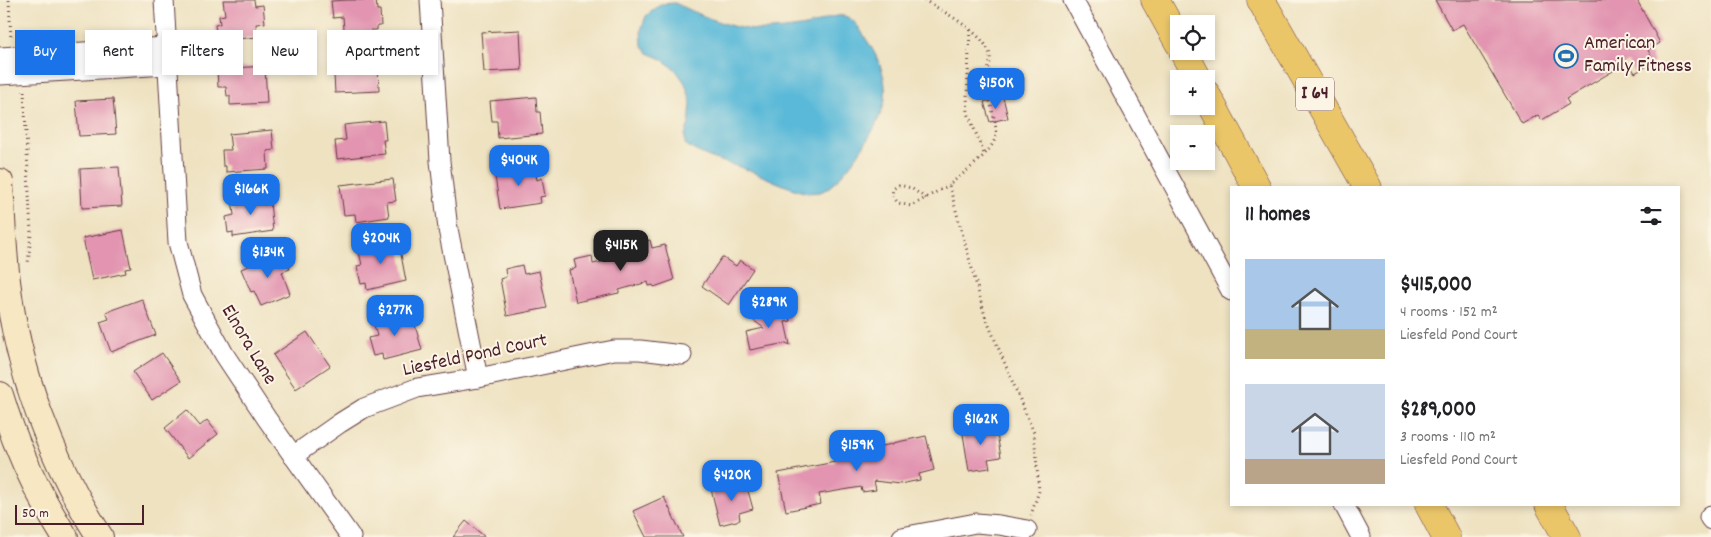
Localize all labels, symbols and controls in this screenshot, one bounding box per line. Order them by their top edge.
map controls [1170,15,1215,170]
button: locate [1170,15,1215,60]
chip: Buy [15,30,75,75]
chip: Rent [85,30,152,75]
chip: Filters [162,30,243,75]
chip: New [253,30,317,75]
chip: Apartment [327,30,438,75]
place label: American Family Fitness [1584,30,1692,81]
sports icon: American Family Fitness [1553,43,1579,69]
pin: $150K [961,68,1031,110]
button: + [1170,70,1215,115]
text: $150K [978,72,1014,95]
road number: I 64 [1296,78,1334,110]
button: − [1170,125,1215,170]
pin: $404K [484,144,554,187]
text: $404K [500,149,538,172]
pin: $166K [216,174,286,216]
text: $166K [234,178,268,201]
text: 11 homes [1245,201,1310,231]
icon: filters [1637,202,1665,230]
pin: $204K [346,222,416,265]
text: $204K [362,227,400,250]
pin: $415K [586,230,656,272]
text: $415K [604,234,638,257]
pin: $134K [233,236,303,279]
text: $134K [252,241,284,264]
text: $415,000 [1400,271,1472,301]
icon: home [1285,279,1345,339]
pin: $289K [734,286,804,329]
text: $289K [751,291,787,314]
pin: $277K [360,294,430,337]
text: $277K [378,299,412,322]
street label: Elnora Lane [213,300,283,391]
text: 4 rooms · 152 m² [1400,301,1498,324]
text: Liesfeld Pond Court [1400,324,1518,347]
street label: Liesfeld Pond Court [400,327,550,385]
text: $289,000 [1400,396,1476,426]
pin: $162K [946,404,1016,446]
icon: home [1285,404,1345,464]
text: $162K [964,408,998,431]
text: 3 rooms · 110 m² [1400,426,1496,449]
pin: $159K [822,430,892,472]
text: $159K [840,434,874,457]
text: Liesfeld Pond Court [1400,449,1518,472]
pin: $420K [697,460,767,502]
text: $420K [713,464,751,487]
scale bar [15,502,144,525]
text: 50 m [22,504,49,524]

